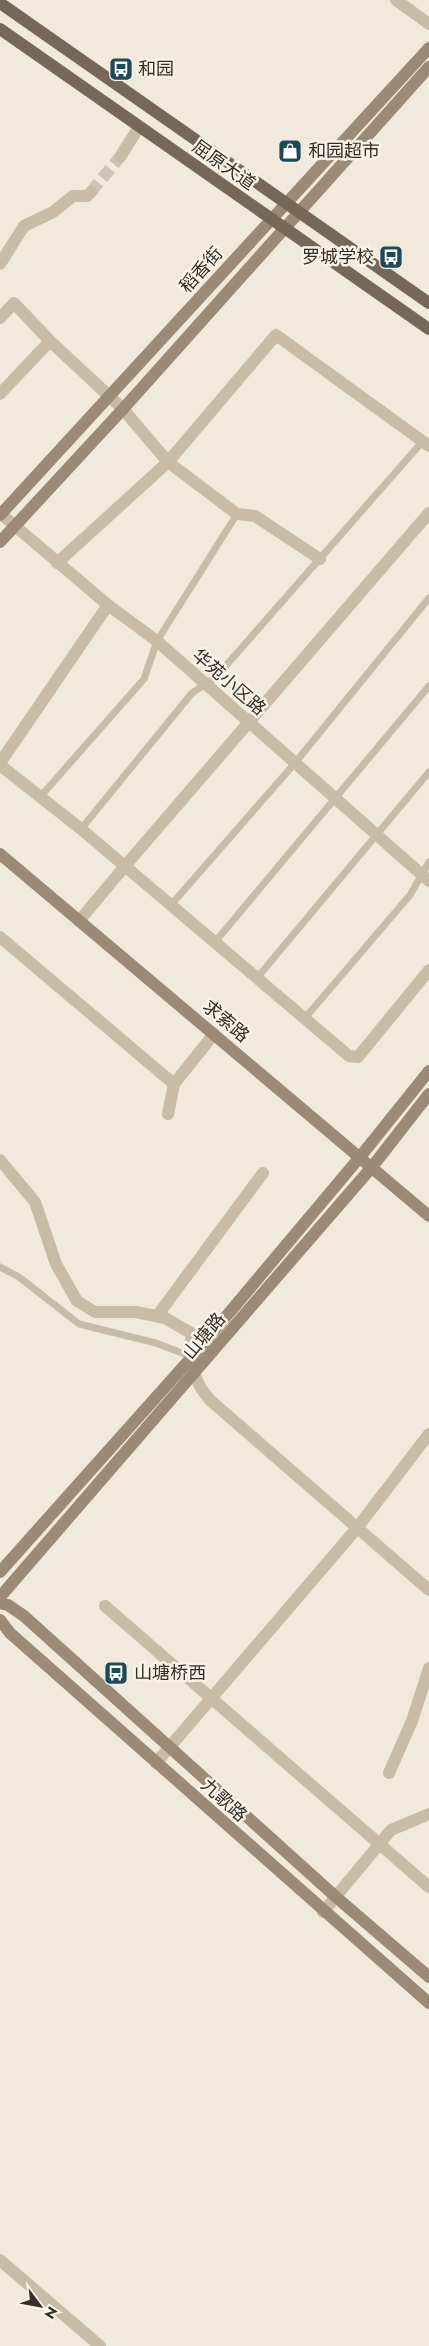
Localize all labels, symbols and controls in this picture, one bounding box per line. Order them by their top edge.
bus stop icon: 和园 [108,56,134,82]
place label: 和园 [138,56,174,82]
street label: 屈原大道 [187,134,261,196]
shop icon: 和园超市 [277,138,303,164]
place label: 和园超市 [308,138,380,164]
street label: 稻香街 [173,241,229,299]
place label: 罗城学校 [302,244,374,270]
bus stop icon: 罗城学校 [378,244,404,270]
street label: 华苑小区路 [187,643,271,721]
street label: 求索路 [197,994,255,1048]
street label: 山塘路 [177,1307,231,1365]
bus stop icon: 山塘桥西 [103,1660,129,1686]
place label: 山塘桥西 [134,1660,206,1686]
street label: 九歌路 [195,1772,253,1828]
north arrow [15,2281,65,2331]
text: N [40,2303,62,2323]

